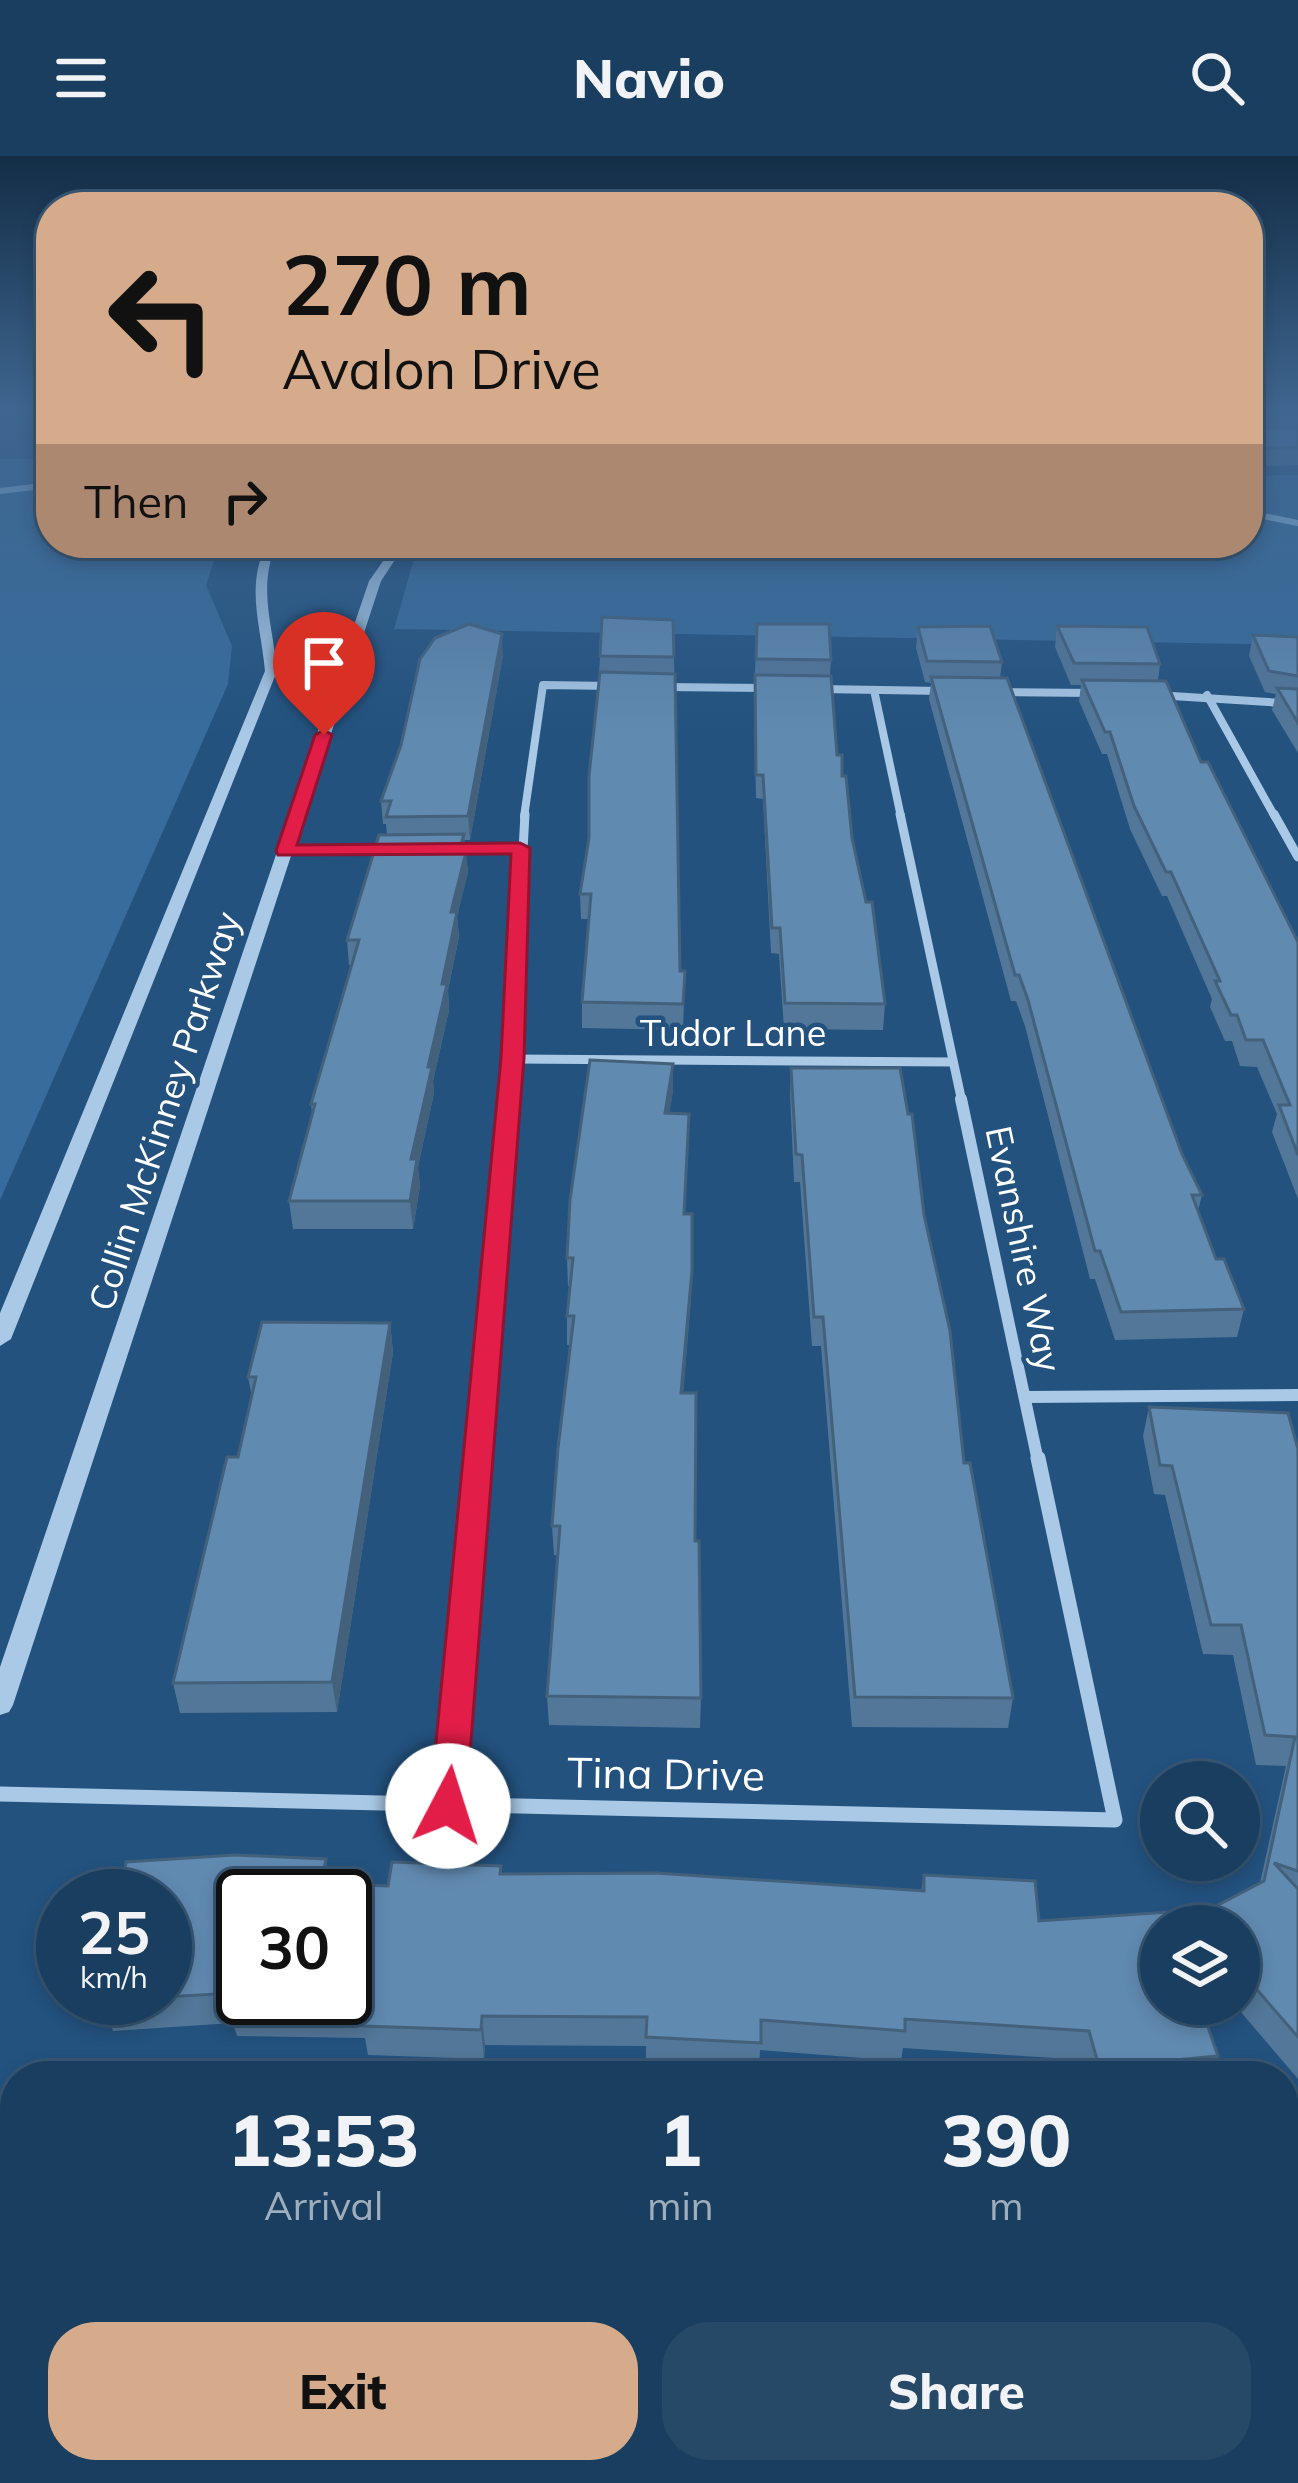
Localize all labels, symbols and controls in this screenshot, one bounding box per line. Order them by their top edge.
text: Navio [573,44,725,112]
icon: menu [48,45,114,111]
icon: search [1184,45,1250,111]
text: 270 m [282,231,532,336]
icon: left [84,240,240,396]
text: Avalon Drive [282,335,601,403]
icon: right [212,468,278,534]
text: Then [84,473,188,529]
pin [273,612,375,735]
icon: arrive [291,630,357,696]
street label: Collin McKinney Parkway [78,906,249,1316]
street label: Tudor Lane [640,1010,826,1055]
street label: Evanshire Way [976,1122,1073,1376]
position arrow [385,1743,511,1869]
street label: Tina Drive [567,1745,765,1802]
map controls [1140,1761,1260,2025]
button: search [1140,1761,1260,1881]
speed limit sign: 30 [216,1869,372,2025]
text: 25 [78,1894,150,1969]
button: layers [1140,1905,1260,2025]
text: km/h [80,1958,148,1996]
text: 13:53 [228,2094,419,2184]
text: 1 [659,2094,702,2184]
text: 390 [942,2094,1071,2184]
text: Arrival [264,2181,383,2230]
text: min [647,2181,714,2230]
text: m [989,2181,1023,2230]
button: Exit [48,2322,638,2460]
button: Share [662,2322,1251,2460]

